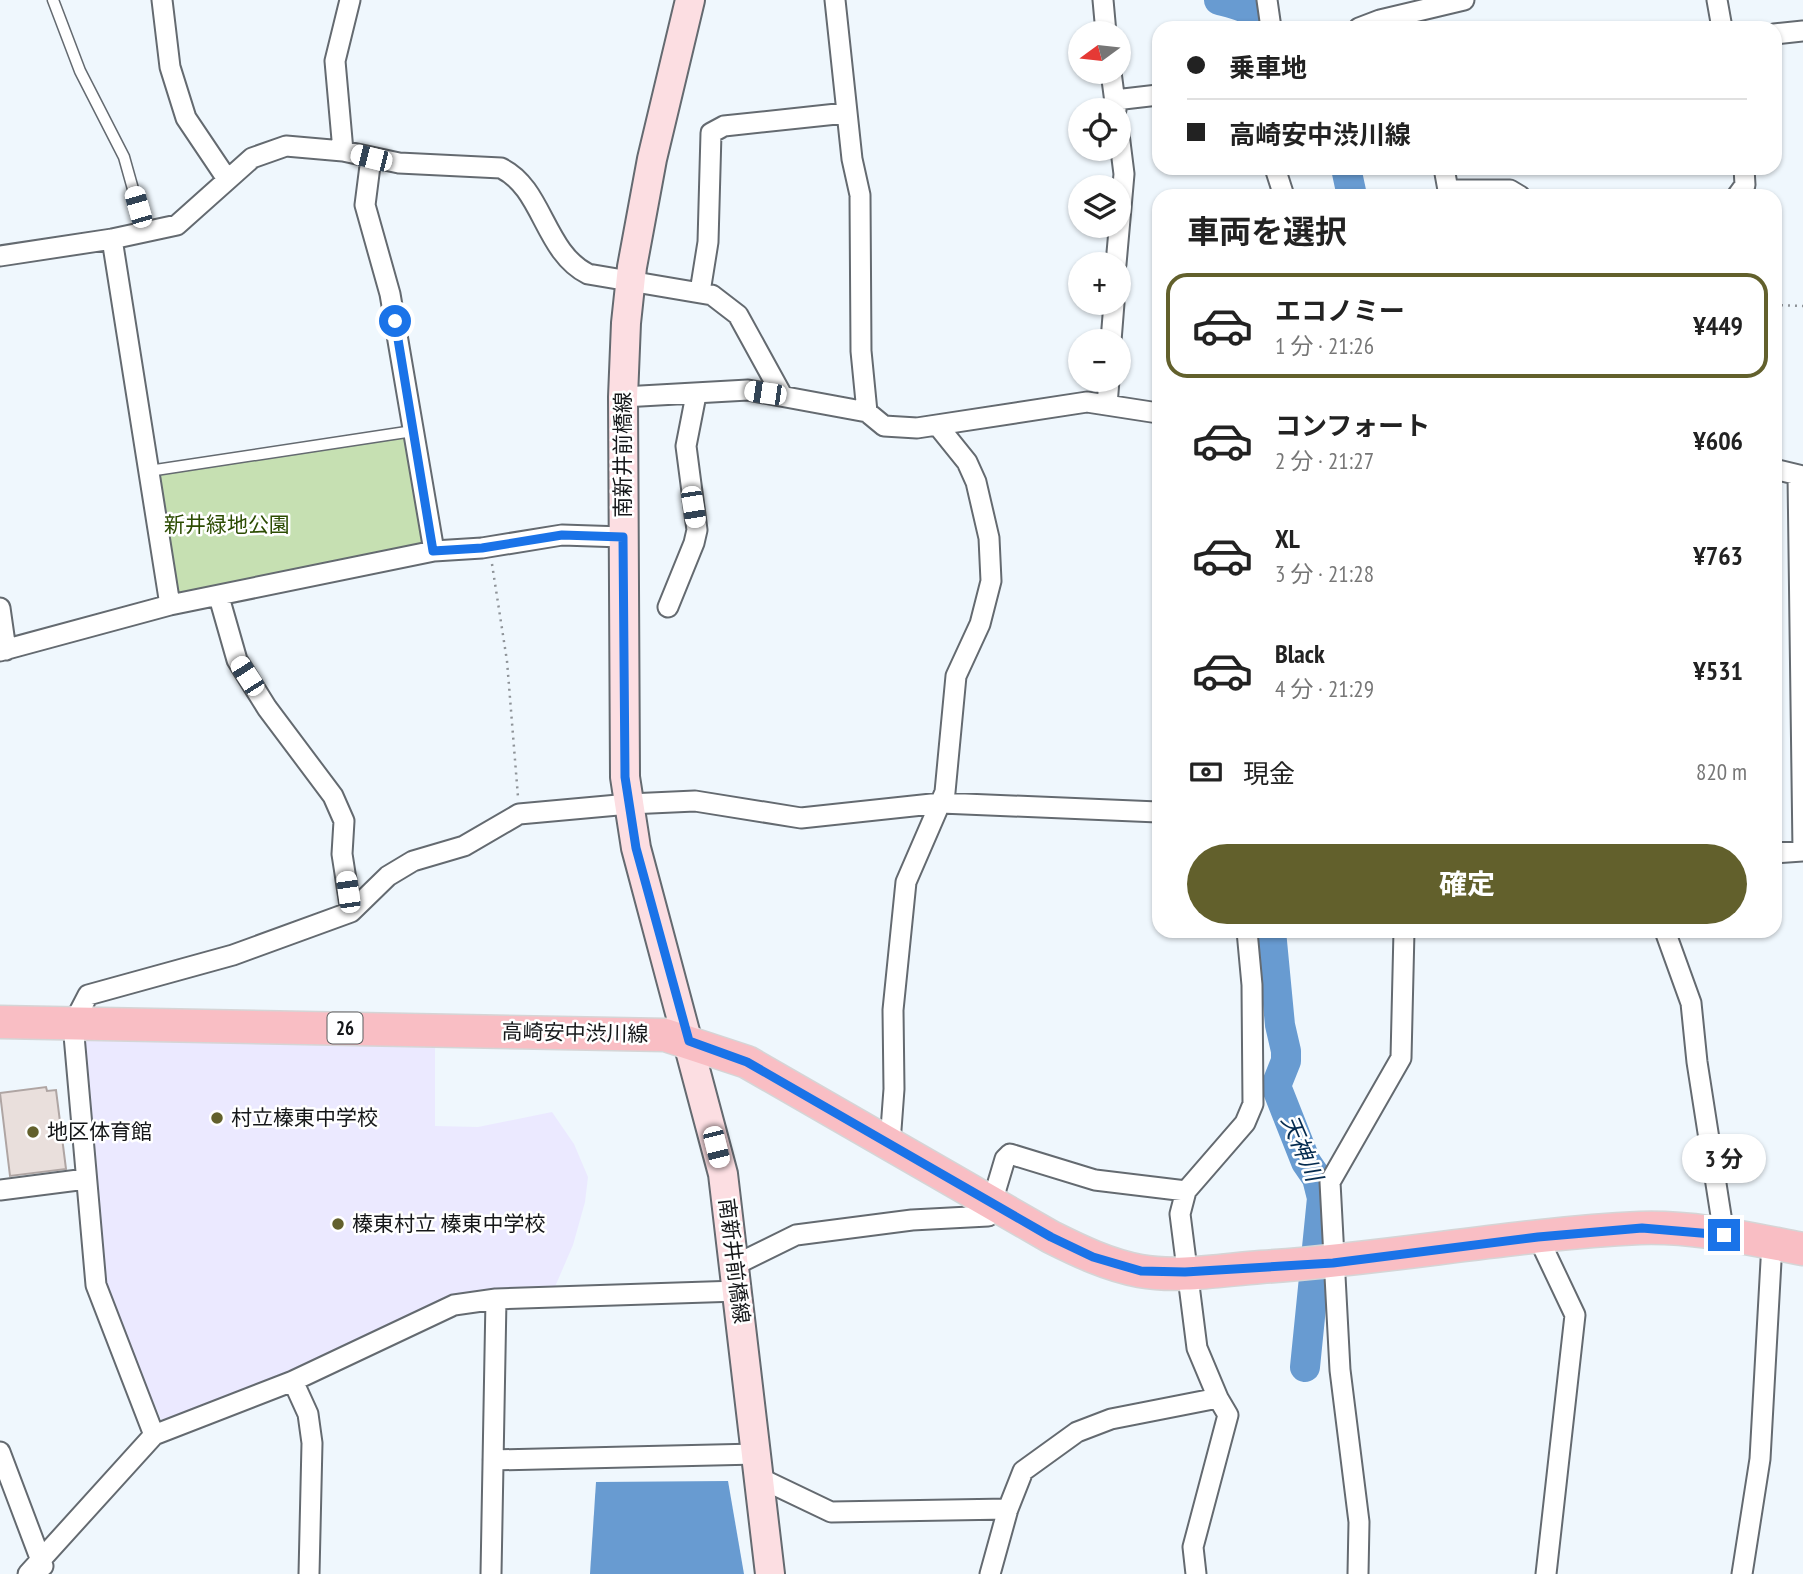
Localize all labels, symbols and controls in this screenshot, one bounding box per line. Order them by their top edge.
north arrow [1068,21,1130,84]
map controls [1068,21,1131,392]
text: 乗車地 [1229,51,1307,84]
button: locate [1068,98,1131,161]
text: 高崎安中渋川線 [1229,118,1411,151]
car [349,143,394,173]
button: layers [1068,175,1131,238]
car [123,184,154,230]
text: 車両を選択 [1187,210,1347,252]
button: + [1068,252,1131,315]
icon: car [1191,294,1254,357]
text: エコノミー [1275,294,1405,327]
route start [379,305,411,337]
text: ¥449 [1693,309,1743,342]
button: − [1068,329,1131,392]
text: 1 分 · 21:26 [1275,331,1374,360]
car [743,380,788,406]
street label: 南新井前橋線 [609,392,636,518]
icon: car [1191,409,1254,472]
text: コンフォート [1275,409,1430,442]
text: ¥606 [1693,424,1743,457]
text: 2 分 · 21:27 [1275,446,1374,475]
car [680,485,707,529]
park label: 新井緑地公園 [164,511,290,538]
text: XL [1275,522,1300,555]
icon: car [1191,524,1254,587]
text: ¥763 [1693,539,1743,572]
text: 3 分 · 21:28 [1275,559,1374,588]
text: Black [1275,637,1325,670]
icon: car [1191,639,1254,702]
car [227,653,268,699]
text: ¥531 [1693,654,1743,687]
text: 4 分 · 21:29 [1275,674,1374,703]
icon: cash [1187,753,1225,791]
text: 現金 [1243,757,1295,790]
text: 820 m [1696,757,1747,786]
button: 確定 [1187,844,1747,924]
car [335,870,362,914]
road number: 26 [328,1012,362,1044]
street label: 高崎安中渋川線 [501,1018,649,1047]
place label: 村立榛東中学校 [231,1104,378,1131]
marker: 村立榛東中学校 [209,1110,225,1126]
water label: 天神川 [1276,1110,1330,1188]
place label: 地区体育館 [47,1118,152,1145]
marker: 地区体育館 [25,1124,41,1140]
car [701,1124,732,1170]
callout: 3 分 [1682,1134,1766,1182]
text: 3 分 [1705,1144,1743,1173]
street label: 南新井前橋線 [713,1197,756,1325]
place label: 榛東村立 榛東中学校 [352,1210,545,1237]
marker: 榛東村立 榛東中学校 [330,1216,346,1232]
route end [1708,1219,1740,1251]

